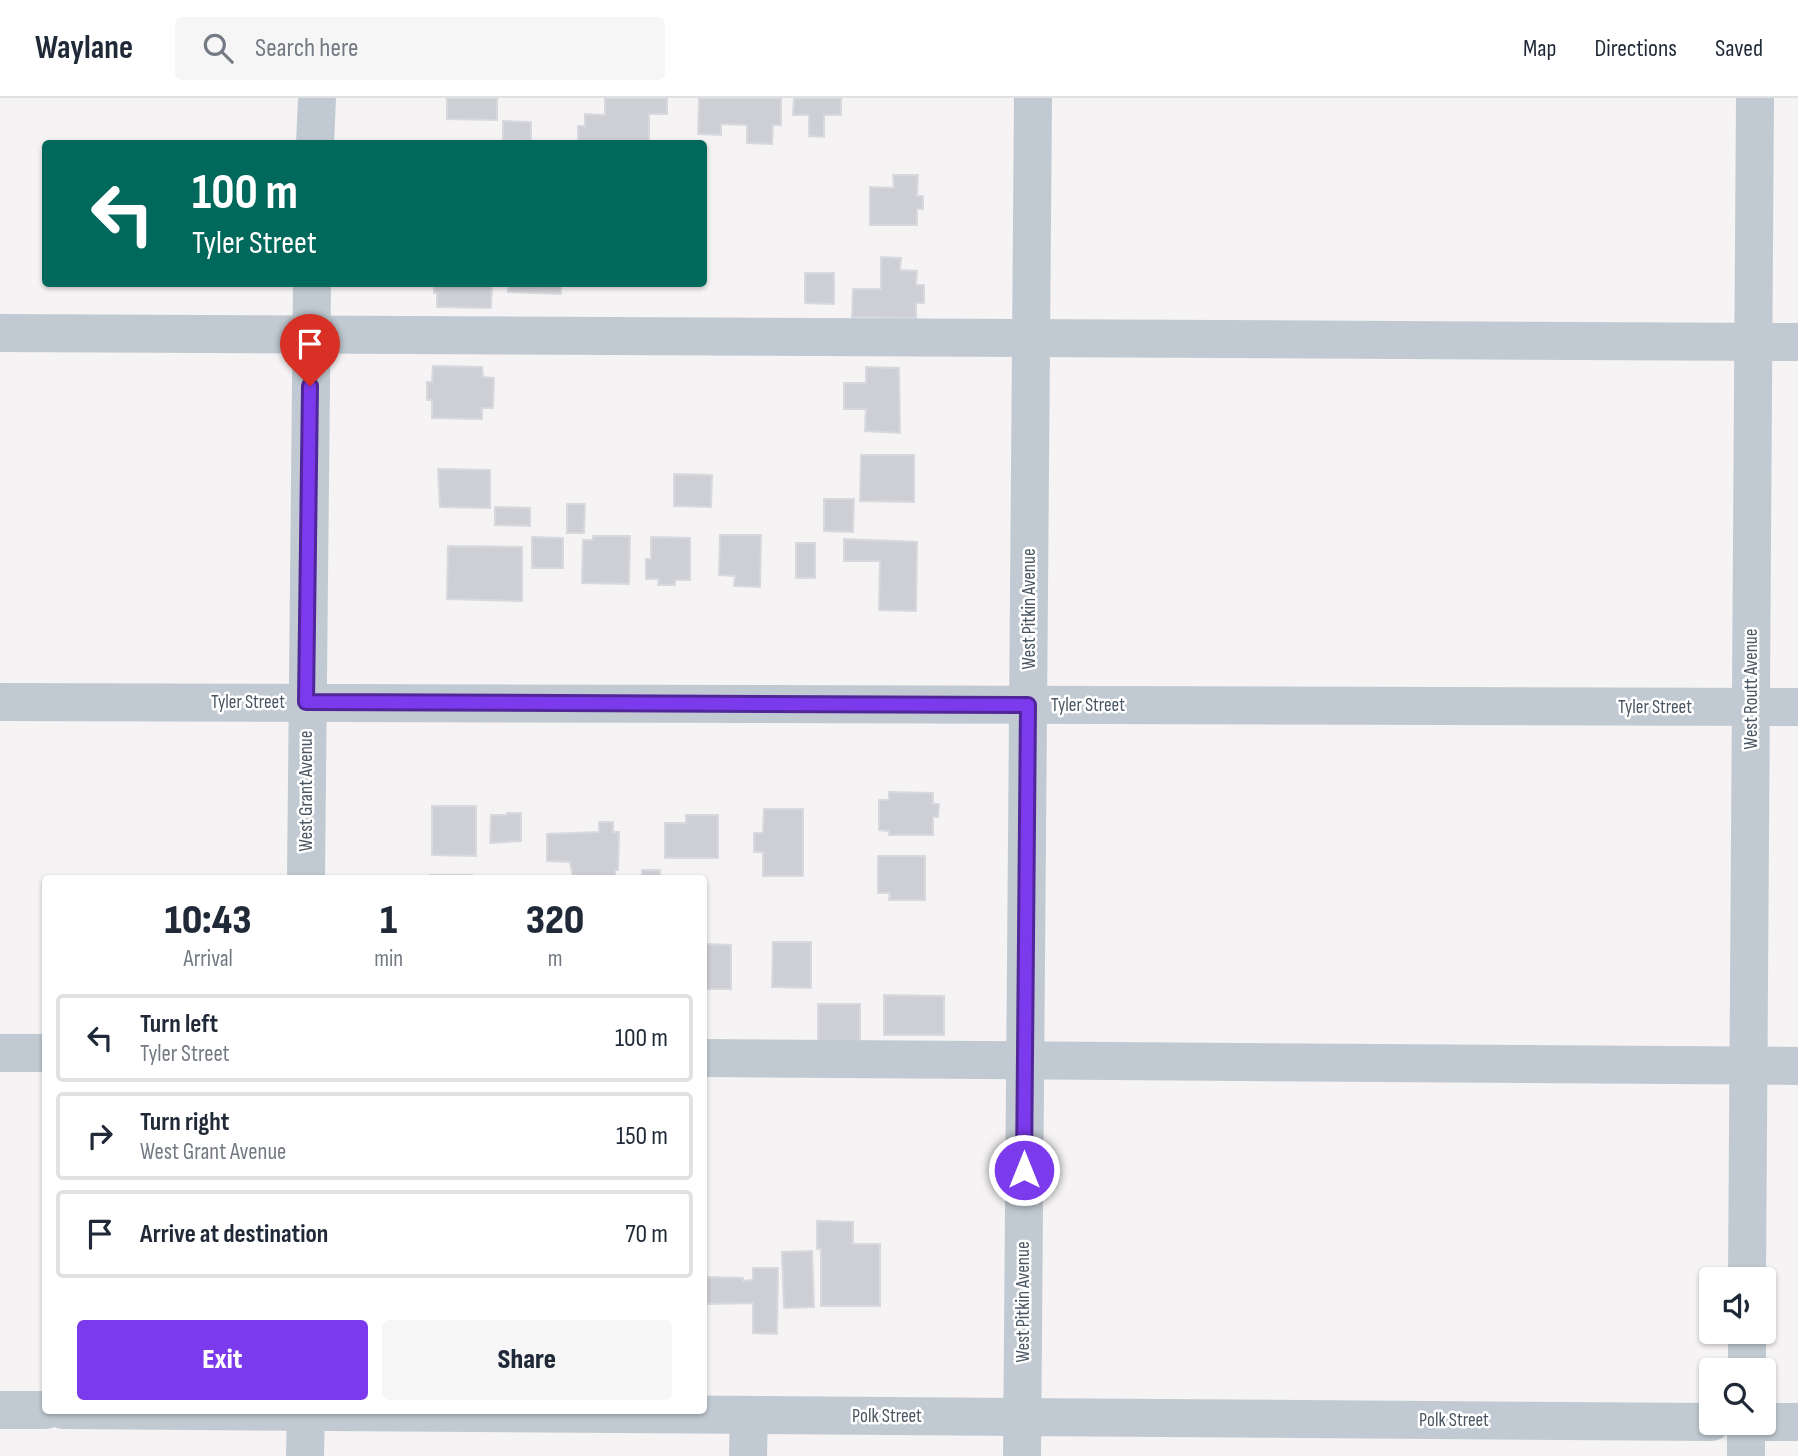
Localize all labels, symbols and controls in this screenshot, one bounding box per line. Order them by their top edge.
search box [175,17,665,80]
text: Waylane [35,28,133,68]
icon: search [199,29,237,67]
text: Search here [255,33,358,64]
text: Map [1523,34,1556,63]
text: Directions [1594,34,1677,63]
text: Saved [1715,34,1763,63]
text: 100 m [192,164,298,223]
icon: left [77,168,168,259]
text: Tyler Street [192,224,317,263]
pin [280,314,340,386]
icon: arrive [291,325,329,363]
street label: West Pitkin Avenue [1018,548,1041,670]
street label: West Routt Avenue [1740,629,1763,749]
street label: Tyler Street [211,691,285,714]
street label: Tyler Street [1051,694,1125,717]
street label: Tyler Street [1618,696,1692,719]
street label: West Grant Avenue [295,731,318,851]
text: 10:43 [165,895,252,946]
text: 1 [380,895,397,946]
text: 320 [526,895,584,946]
text: Arrival [183,945,233,973]
text: min [374,945,403,973]
text: m [548,945,562,973]
text: Turn left [140,1009,218,1040]
icon: left [81,1019,119,1057]
text: 100 m [615,1023,668,1054]
text: Tyler Street [140,1040,230,1068]
text: Turn right [140,1107,229,1138]
icon: right [81,1117,119,1155]
text: 150 m [616,1121,668,1152]
position arrow [987,1133,1061,1207]
text: West Grant Avenue [140,1138,286,1166]
icon: arrive [81,1215,119,1253]
text: Arrive at destination [140,1219,328,1250]
text: 70 m [625,1219,668,1250]
street label: West Pitkin Avenue [1012,1241,1035,1363]
map controls [1699,1267,1776,1435]
button: sound [1699,1267,1776,1344]
button: Exit [77,1320,368,1400]
button: Share [382,1320,672,1400]
button: search [1699,1358,1776,1435]
street label: Polk Street [852,1405,922,1428]
street label: Polk Street [1419,1409,1489,1432]

